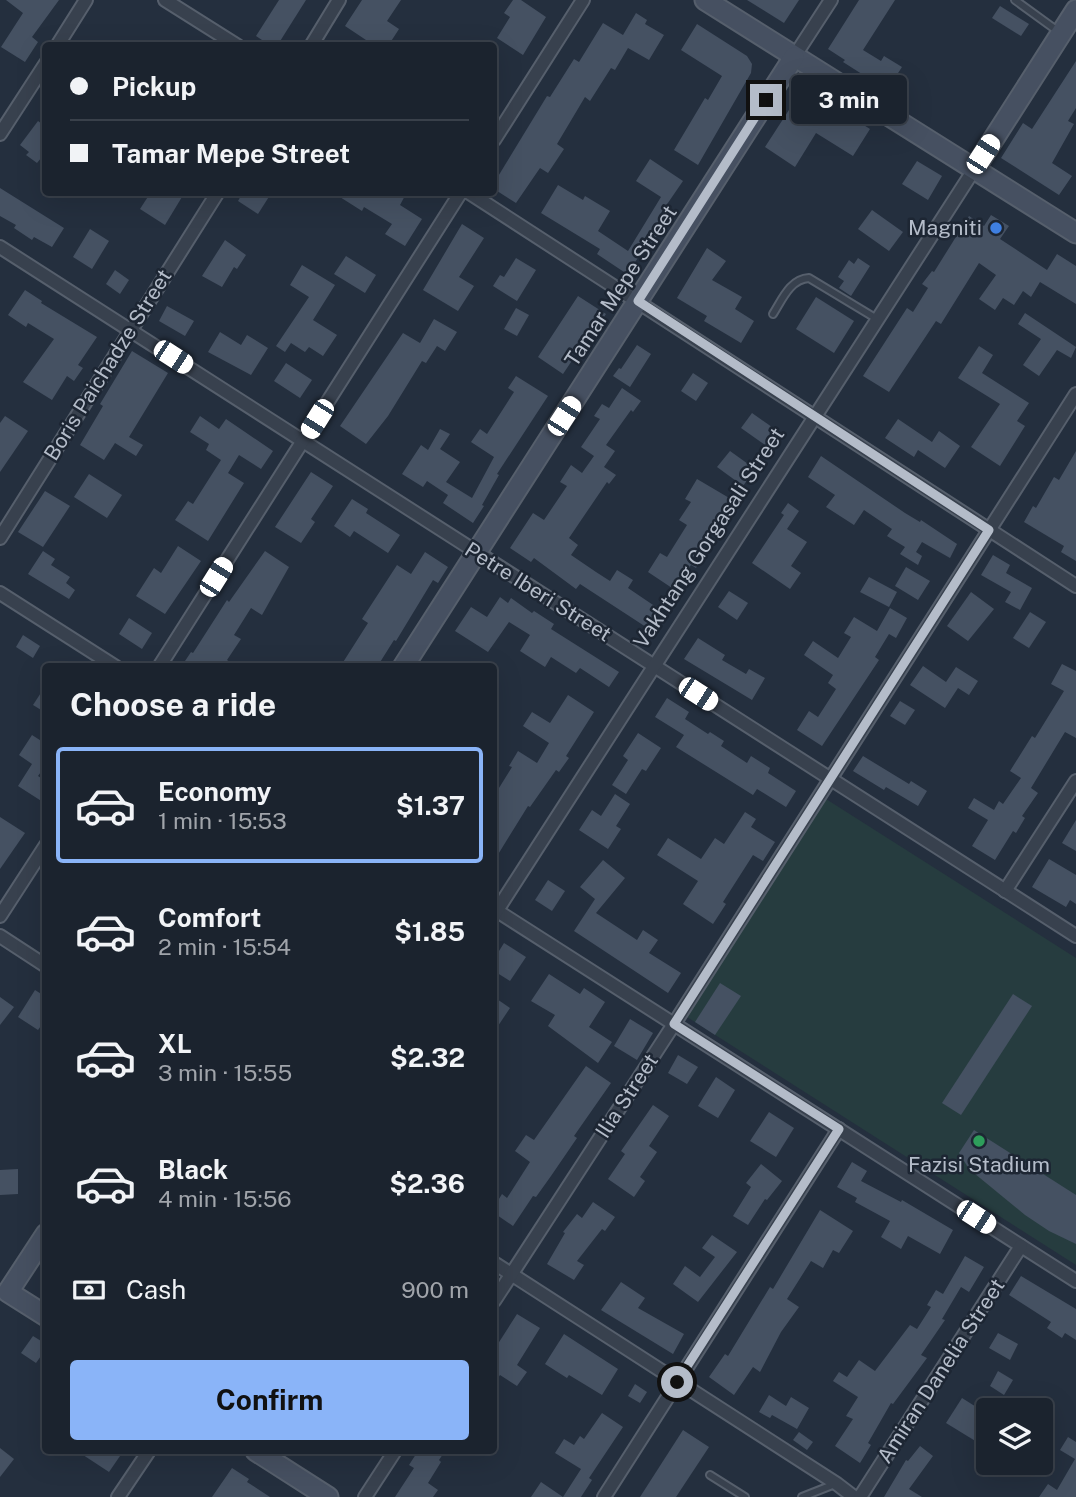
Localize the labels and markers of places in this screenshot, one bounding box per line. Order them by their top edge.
place label: Magniti [908,215,982,240]
marker: Magniti [988,220,1004,236]
marker: Fazisi Stadium [971,1133,987,1149]
place label: Fazisi Stadium [908,1152,1050,1177]

